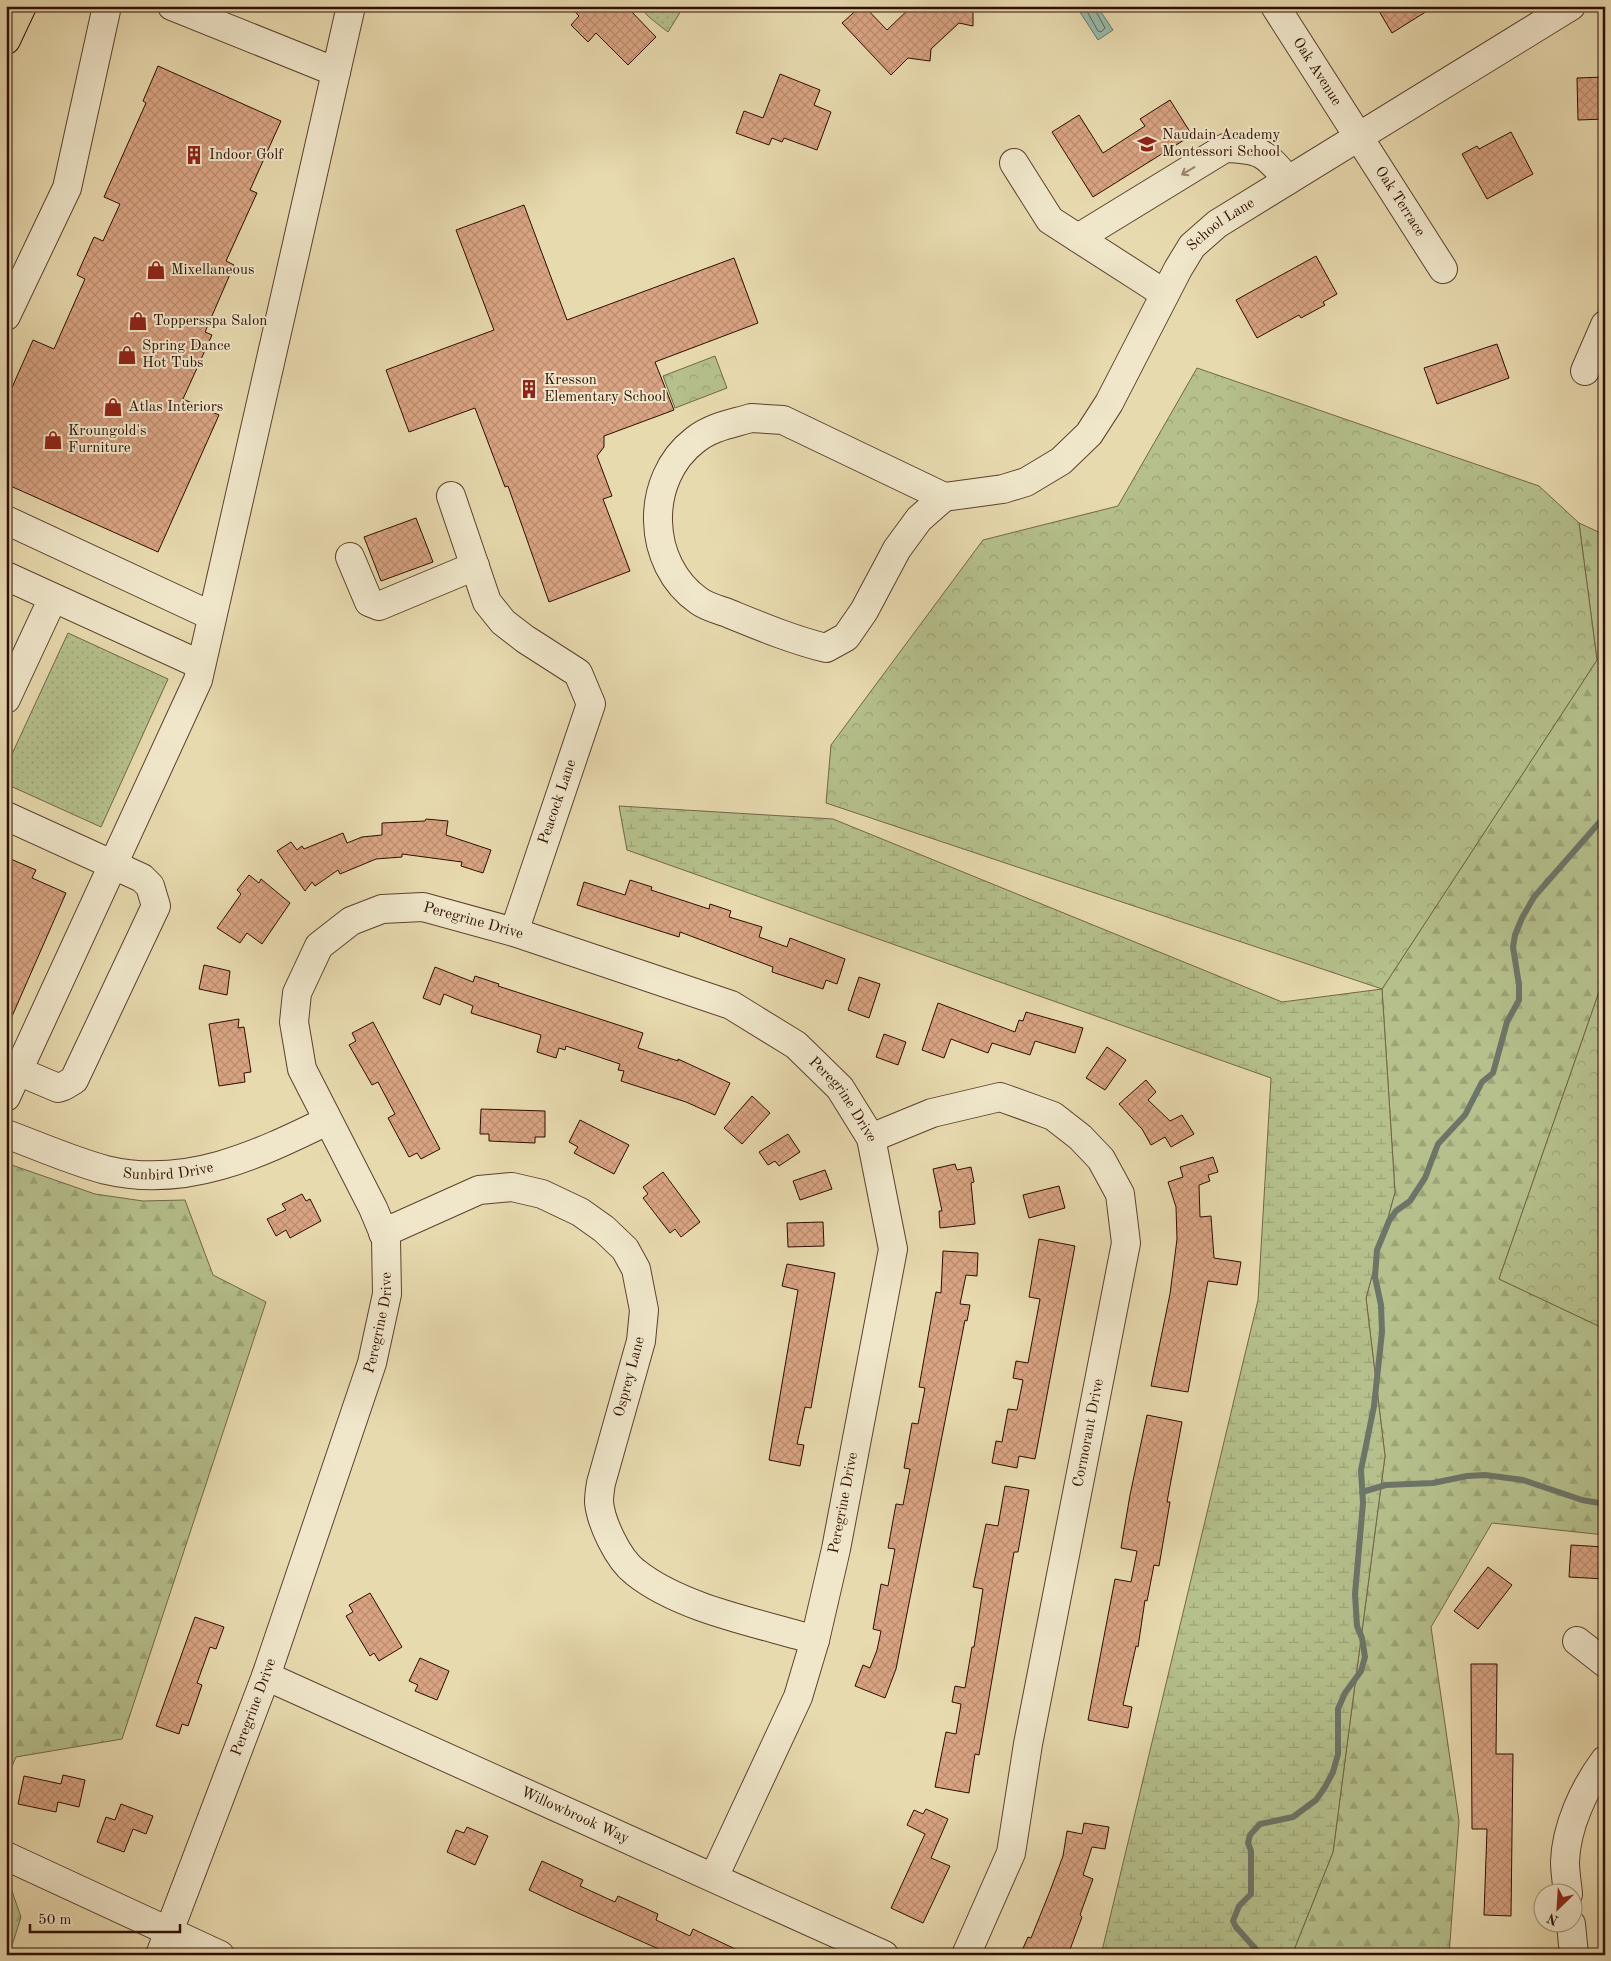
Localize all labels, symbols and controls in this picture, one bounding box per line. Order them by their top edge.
street label: Oak Avenue [1290,35,1344,109]
place label: Naudain Academy Montessori School [1162,128,1281,160]
school or university icon: Naudain Academy Montessori School [1136,133,1158,155]
building icon: Indoor Golf [183,144,205,166]
place label: Indoor Golf [209,148,284,163]
street label: Oak Terrace [1372,164,1428,239]
one-way arrow [1181,167,1195,177]
street label: School Lane [1184,195,1257,254]
shop icon: Mixellaneous [145,259,167,281]
place label: Mixellaneous [171,263,254,278]
shop icon: Toppersspa Salon [127,310,149,332]
place label: Toppersspa Salon [153,314,267,329]
place label: Spring Dance Hot Tubs [142,339,230,371]
shop icon: Spring Dance Hot Tubs [116,344,138,366]
place label: Kresson Elementary School [544,373,666,405]
building icon: Kresson Elementary School [518,378,540,400]
shop icon: Atlas Interiors [102,396,124,418]
place label: Atlas Interiors [128,400,223,415]
place label: Kroungold's Furniture [68,424,147,456]
shop icon: Kroungold's Furniture [42,429,64,451]
street label: Peacock Lane [536,758,580,846]
street label: Peregrine Drive [422,900,525,942]
street label: Peregrine Drive [806,1054,879,1143]
street label: Sunbird Drive [122,1160,215,1183]
street label: Peregrine Drive [362,1272,395,1375]
street label: Osprey Lane [612,1335,648,1419]
street label: Cormorant Drive [1071,1377,1107,1488]
street label: Peregrine Drive [827,1451,861,1555]
street label: Peregrine Drive [229,1656,279,1758]
street label: Willowbrook Way [519,1785,631,1846]
north arrow [1534,1884,1584,1934]
scale bar [30,1901,180,1933]
text: N [1545,1910,1561,1927]
text: 50 m [38,1913,72,1928]

